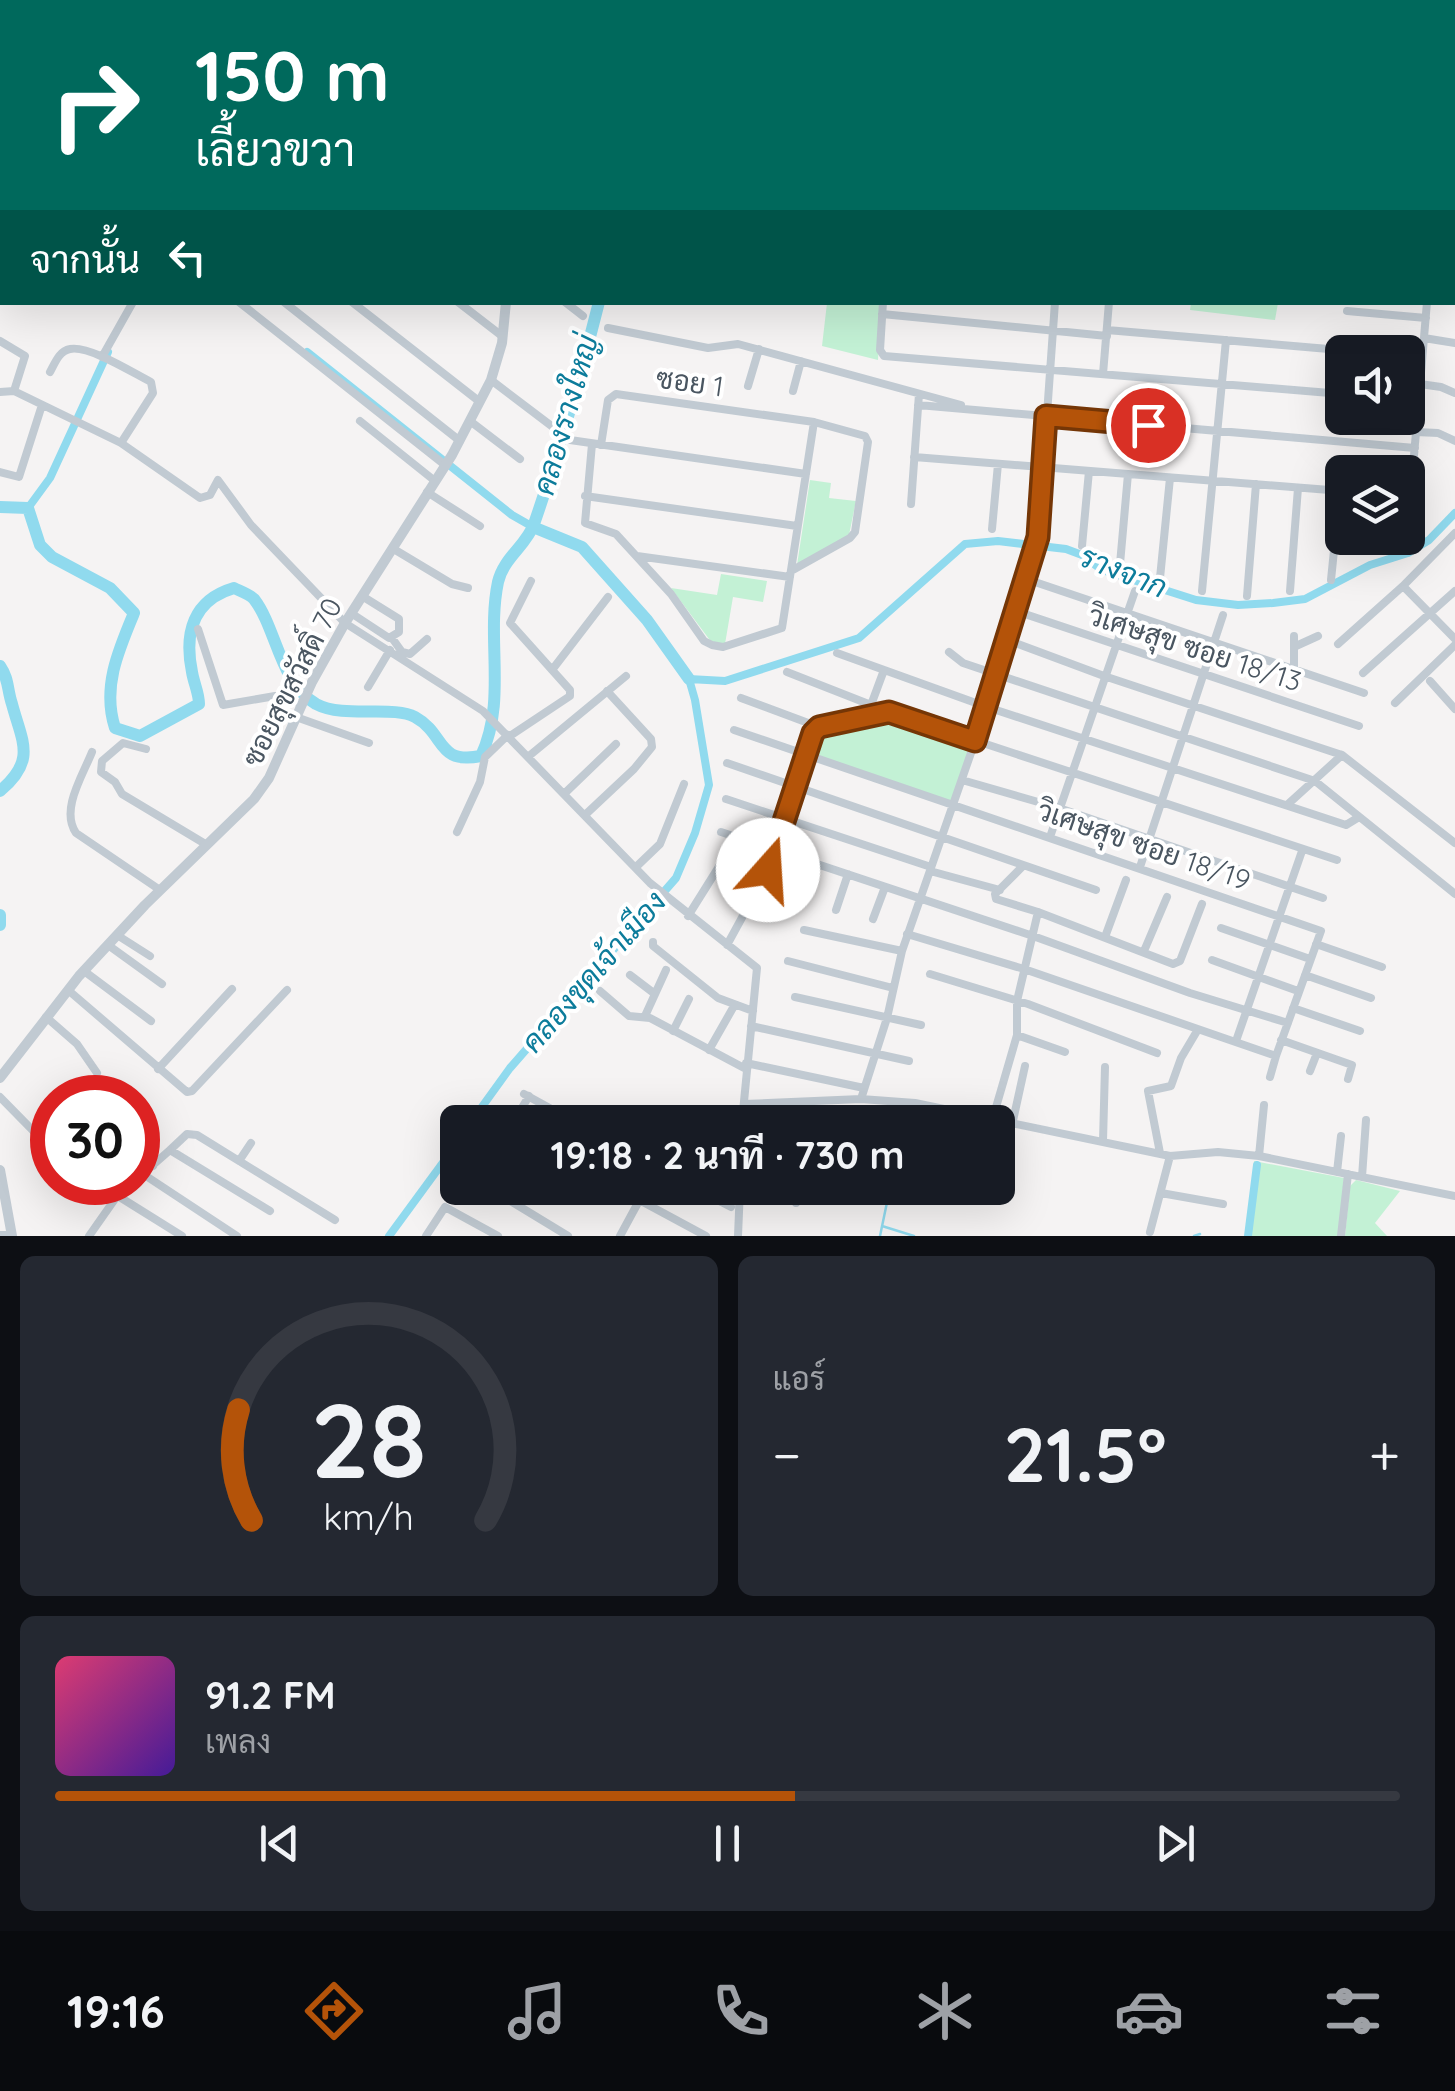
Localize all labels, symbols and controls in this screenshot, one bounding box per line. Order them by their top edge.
text: 150 m [195,31,390,119]
icon: right [30,40,160,170]
text: เลี้ยวขวา [195,121,355,177]
icon: left [160,230,215,285]
text: จากนั้น [30,235,140,283]
water label: คลองรางใหญ่ [524,328,607,499]
map controls [1325,335,1425,555]
button: sound [1325,335,1425,435]
street label: ซอย 1 [654,359,726,404]
pin [1106,383,1191,468]
icon: arrive [1121,398,1176,453]
button: layers [1325,455,1425,555]
water label: รางจาก [1074,536,1173,606]
street label: ซอยสุขสวัสดิ์ 70 [229,589,352,773]
street label: วิเศษสุข ซอย 18/13 [1082,596,1306,701]
street label: วิเศษสุข ซอย 18/19 [1031,791,1255,900]
position arrow [716,818,820,922]
water label: คลองขุดเจ้าเมือง [513,883,676,1062]
speed limit sign: 30 [30,1075,160,1205]
text: 19:18 · 2 นาที · 730 m [550,1131,905,1179]
text: แอร์ [773,1358,825,1398]
text: 28 [311,1374,427,1504]
text: 21.5° [1003,1407,1167,1501]
text: − [773,1420,801,1489]
text: + [1369,1420,1400,1489]
text: km/h [323,1494,414,1539]
text: 91.2 FM [205,1671,336,1719]
text: เพลง [205,1721,271,1761]
icon: previous [252,1816,307,1871]
icon: pause [700,1816,755,1871]
icon: next [1148,1816,1203,1871]
icon: directions [299,1976,369,2046]
icon: music [502,1976,572,2046]
icon: phone [706,1976,776,2046]
icon: climate [910,1976,980,2046]
icon: car [1114,1976,1184,2046]
icon: filters [1318,1976,1388,2046]
text: 19:16 [67,1983,165,2039]

